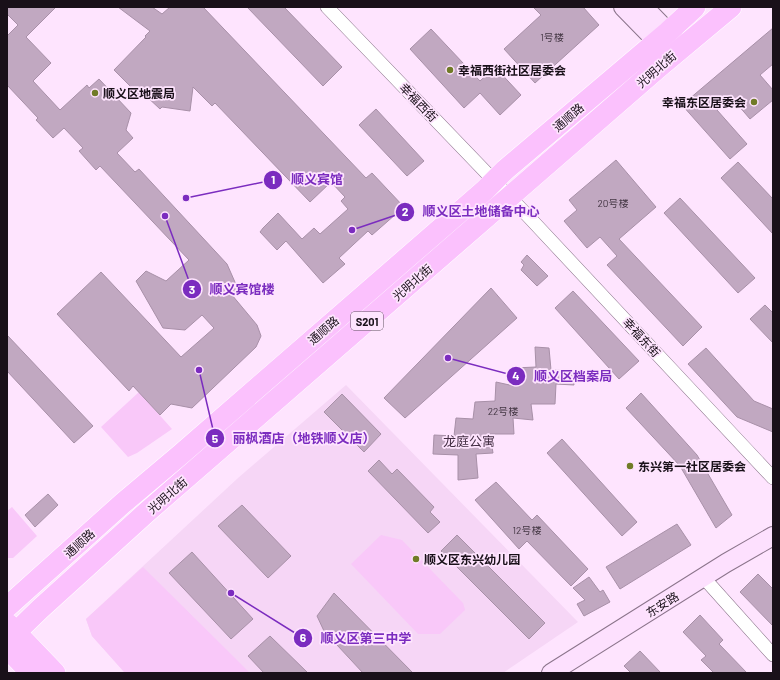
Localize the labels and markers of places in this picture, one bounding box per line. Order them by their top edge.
place label: 幸福西街社区居委会 [458,63,566,77]
marker: 幸福西街社区居委会 [445,65,455,75]
place label: 顺义区地震局 [103,86,175,100]
marker: 顺义区地震局 [90,88,100,98]
place label: 幸福东区居委会 [662,95,746,109]
marker: 幸福东区居委会 [749,97,759,107]
callout: 顺义宾馆 [263,167,351,192]
callout: 顺义区土地储备中心 [395,199,548,224]
callout: 顺义宾馆楼 [182,277,283,302]
callout: 顺义区档案局 [506,364,620,389]
callout: 丽枫酒店（地铁顺义店） [205,426,384,451]
place label: 东兴第一社区居委会 [638,459,746,473]
marker: 东兴第一社区居委会 [625,461,635,471]
place label: 顺义区东兴幼儿园 [424,552,520,566]
marker: 顺义区东兴幼儿园 [411,554,421,564]
callout: 顺义区第三中学 [293,626,420,651]

